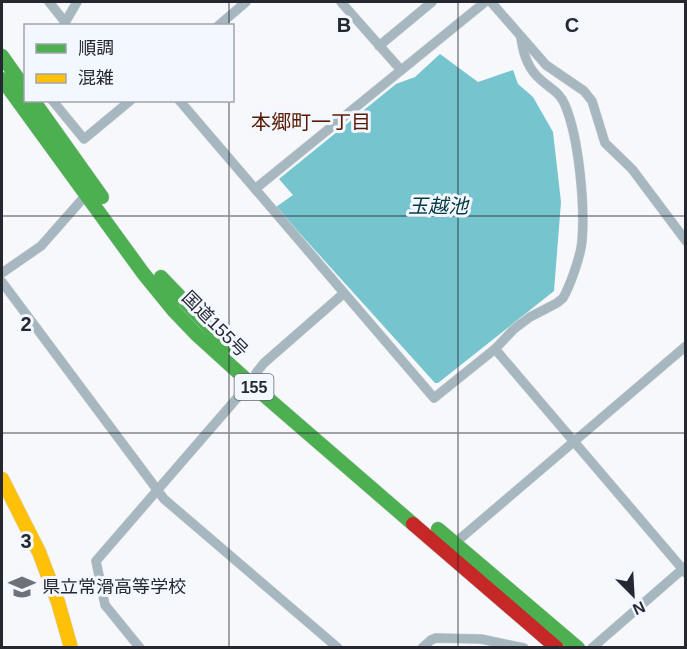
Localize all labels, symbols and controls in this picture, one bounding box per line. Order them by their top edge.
text: B [337,14,351,36]
text: C [565,14,579,36]
legend [24,24,234,102]
text: 順調 [78,38,114,58]
text: 混雑 [78,68,114,88]
district label: 本郷町一丁目 [251,111,371,133]
water label: 玉越池 [408,195,470,217]
street label: 国道155号 [178,287,252,361]
text: 2 [20,313,32,335]
road number: 155 [234,374,274,400]
text: 3 [20,530,32,552]
north arrow [603,565,663,625]
school or university icon: 県立常滑高等学校 [7,572,37,602]
place label: 県立常滑高等学校 [42,577,186,597]
text: N [630,598,648,618]

